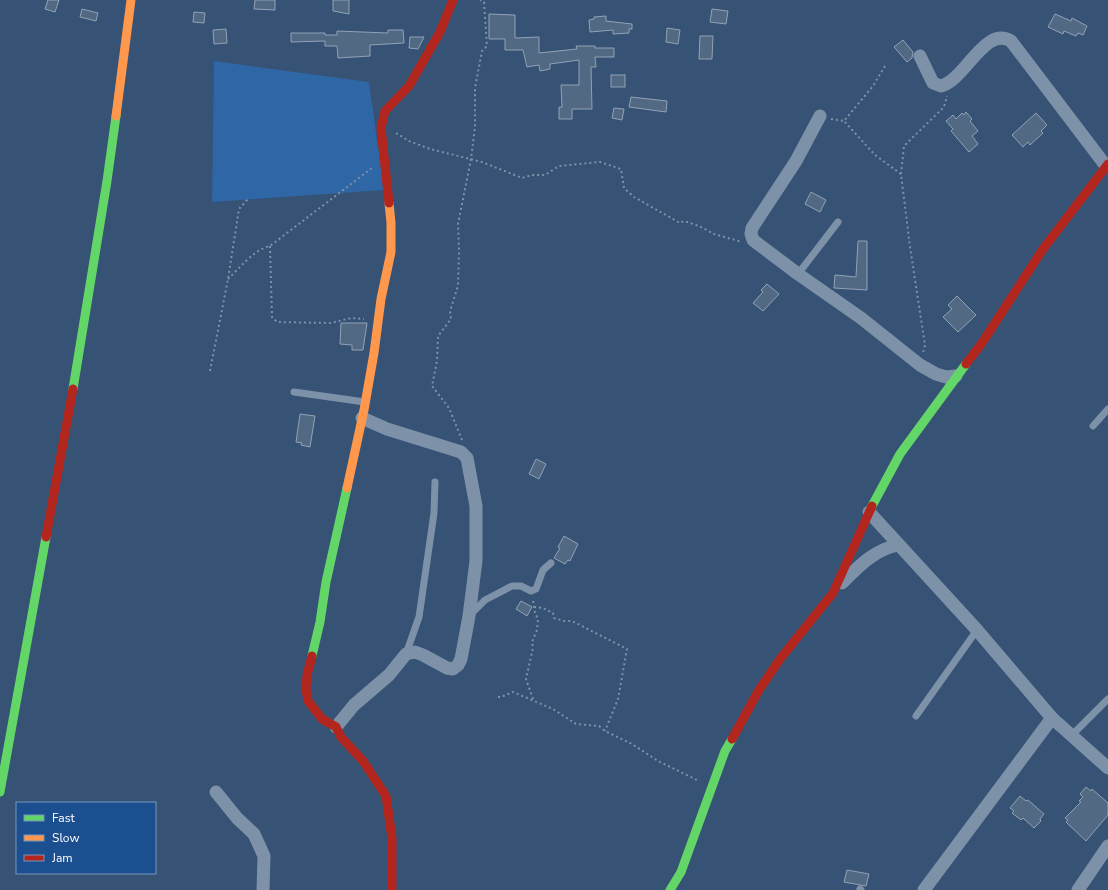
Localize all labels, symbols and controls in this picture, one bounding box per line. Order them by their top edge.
legend [16,802,156,874]
text: Fast [52,810,75,826]
text: Slow [52,830,80,846]
text: Jam [51,850,73,866]

